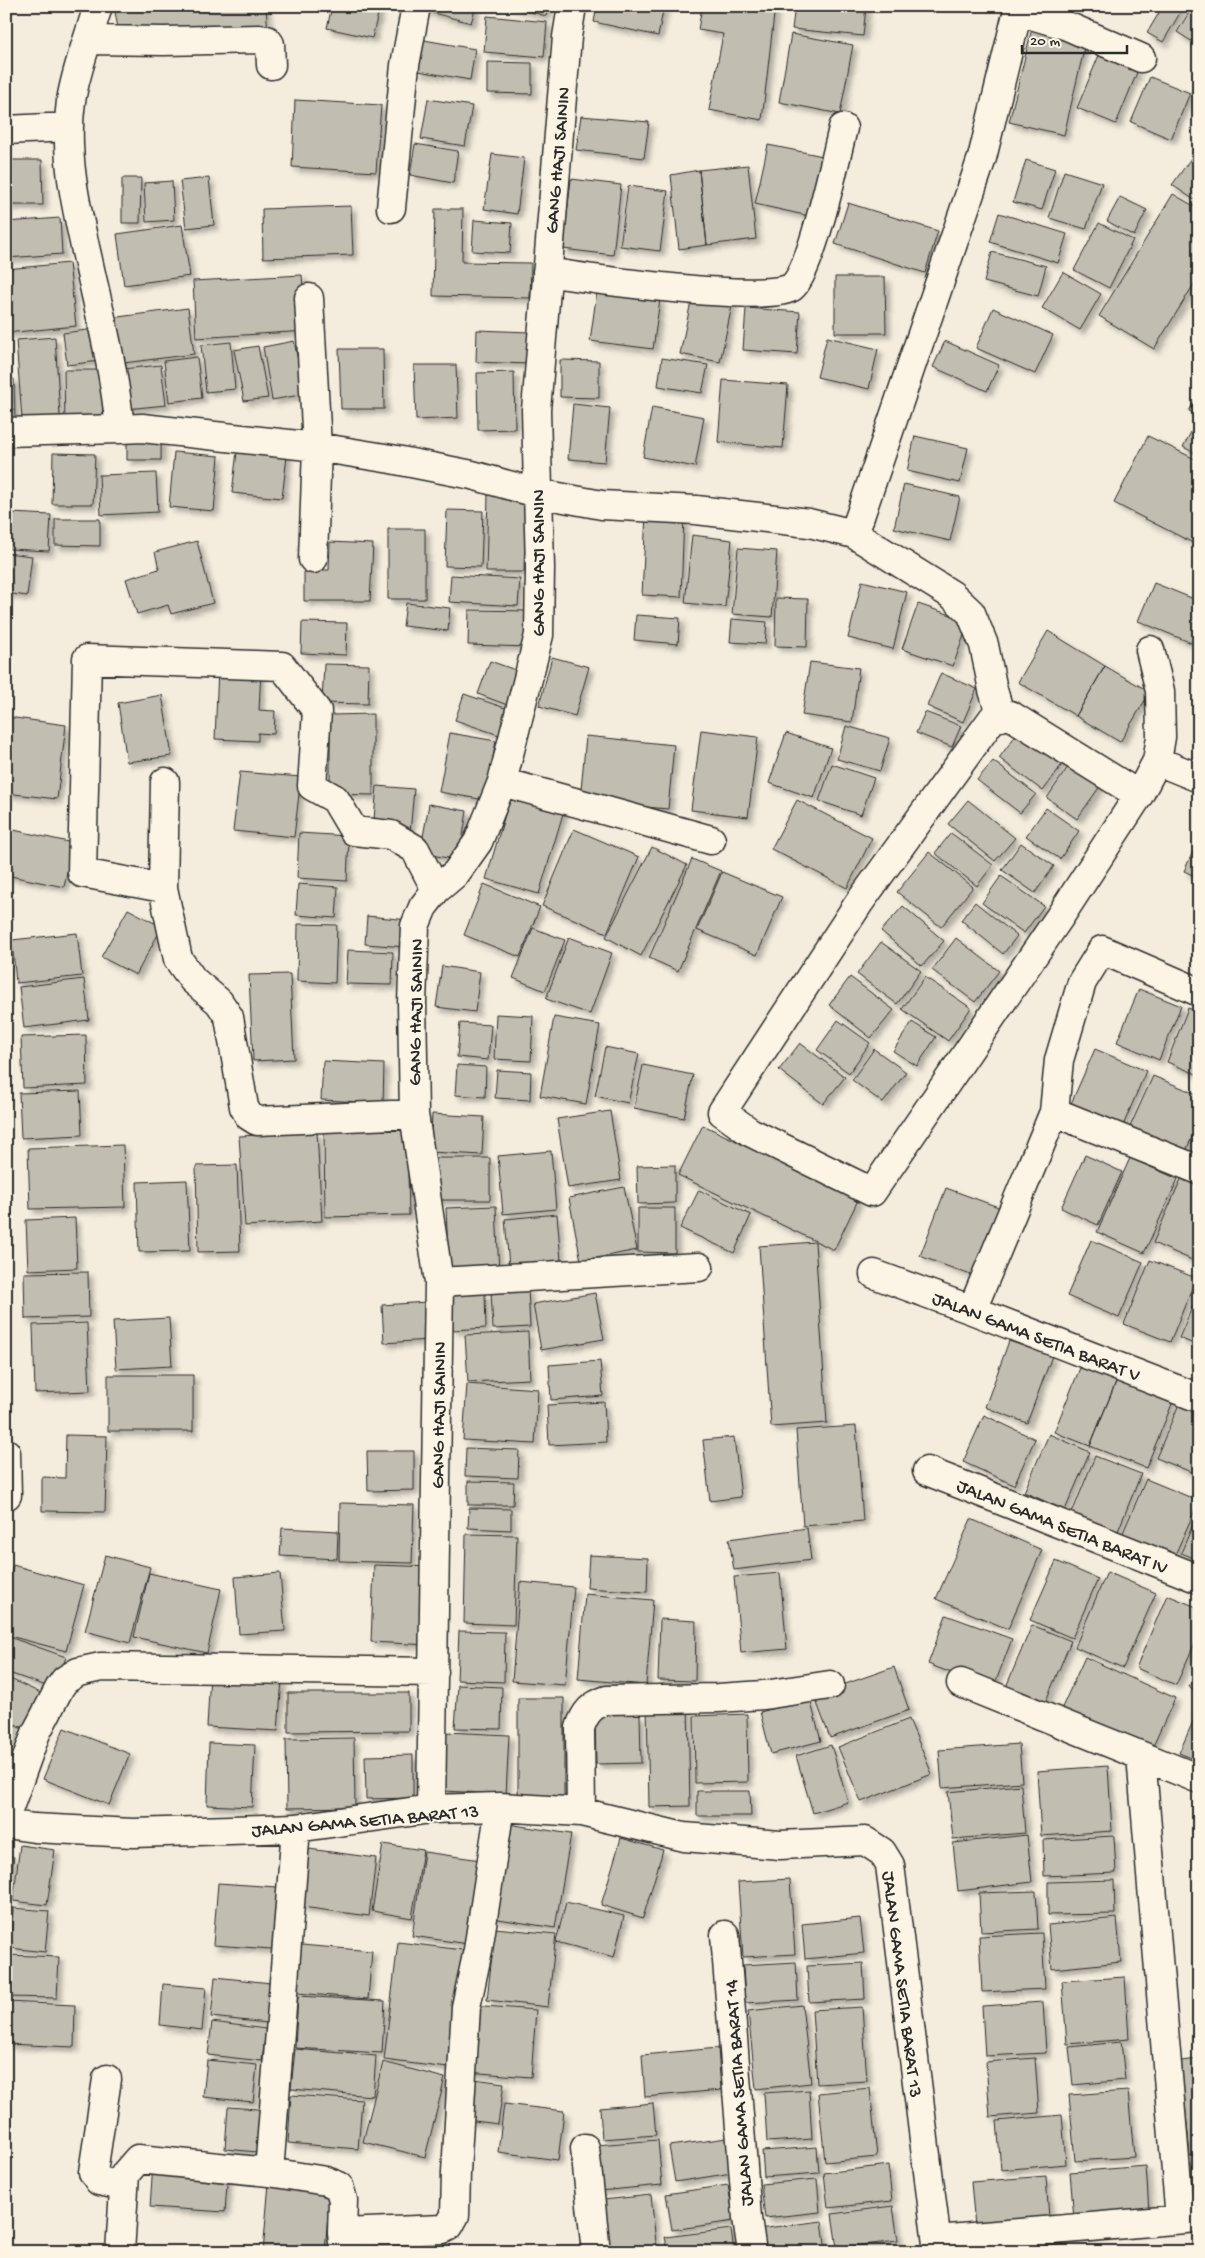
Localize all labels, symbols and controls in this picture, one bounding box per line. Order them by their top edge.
scale bar [1022,22,1128,54]
text: 20 m [1030,33,1060,51]
street label: GANG HAJI SAININ [542,86,577,235]
street label: GANG HAJI SAININ [529,489,552,637]
street label: GANG HAJI SAININ [405,938,430,1086]
street label: JALAN GAMA SETIA BARAT V [928,1288,1143,1389]
street label: GANG HAJI SAININ [428,1341,453,1489]
street label: JALAN GAMA SETIA BARAT IV [953,1475,1171,1581]
street label: JALAN GAMA SETIA BARAT 13 [251,1801,480,1844]
street label: JALAN GAMA SETIA BARAT 13 [875,1870,926,2099]
street label: JALAN GAMA SETIA BARAT 14 [721,1979,760,2207]

